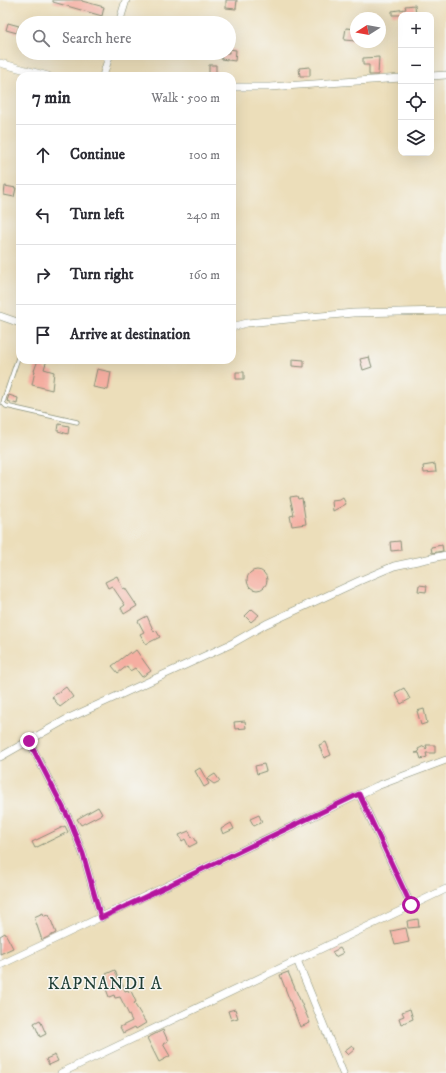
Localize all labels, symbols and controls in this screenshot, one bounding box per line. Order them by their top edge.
north arrow [350,12,386,48]
map controls [398,12,434,156]
button: + [398,12,434,48]
search box [16,16,236,60]
icon: search [30,27,52,49]
text: Search here [62,29,131,48]
button: − [398,48,434,84]
button: locate [398,84,434,120]
text: 7 min [32,87,71,109]
text: Walk · 500 m [151,90,220,106]
button: layers [398,120,434,156]
icon: ahead [32,144,54,166]
text: Continue [70,145,125,164]
text: 100 m [189,147,220,163]
icon: left [32,204,54,226]
text: Turn left [70,205,124,224]
text: 240 m [187,207,220,223]
icon: right [32,264,54,286]
text: Turn right [70,265,133,284]
text: 160 m [189,267,220,283]
icon: arrive [32,324,54,346]
text: Arrive at destination [70,325,190,344]
route end [20,732,38,750]
route start [402,896,420,914]
district label: KAPNANDI A [48,973,162,995]

